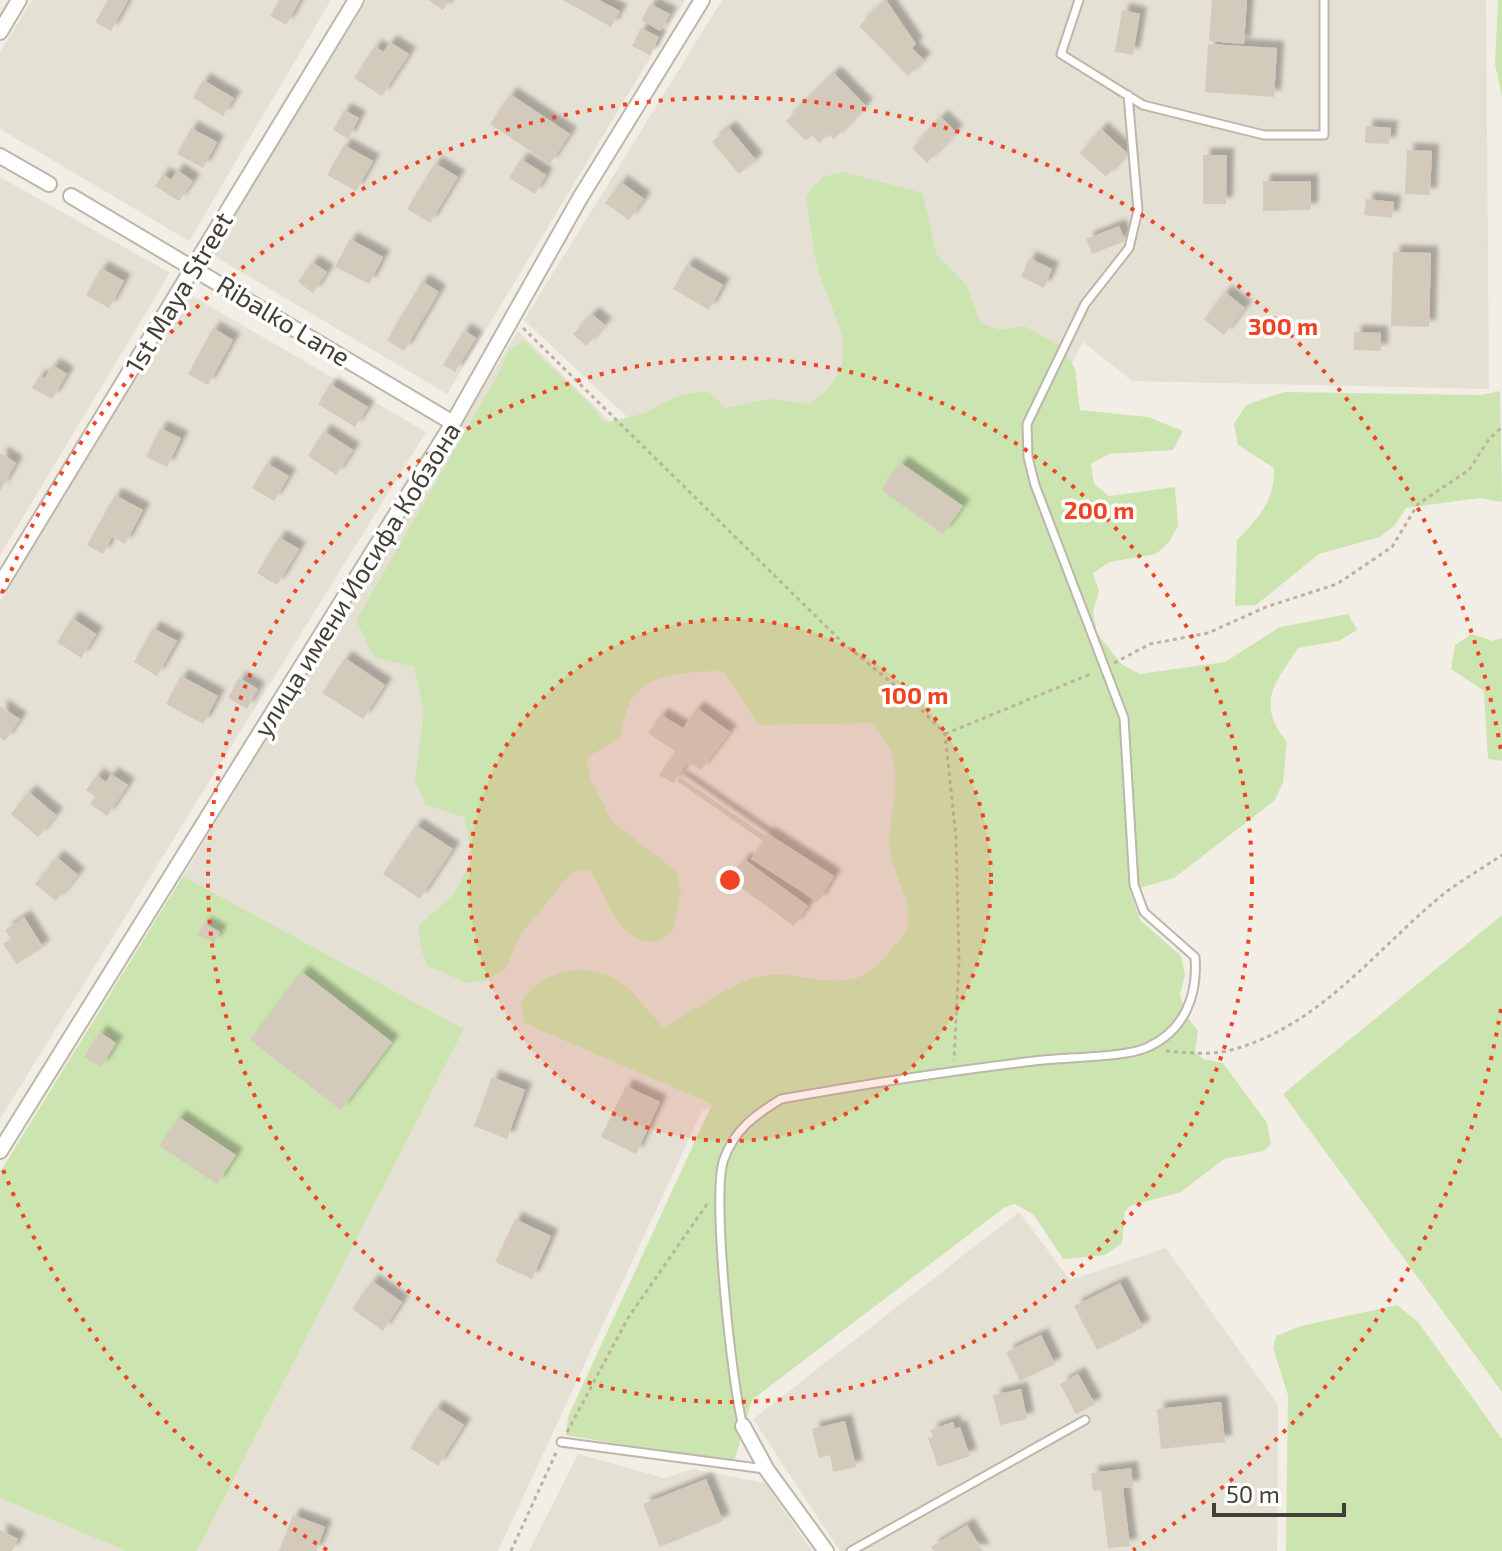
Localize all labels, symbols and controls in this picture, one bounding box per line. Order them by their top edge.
street label: 1st Maya Street [118,206,238,378]
street label: Ribalko Lane [212,268,356,372]
text: 300 m [1248,311,1318,340]
street label: улица имени Иосифа Кобзона [246,416,467,743]
text: 200 m [1064,495,1134,524]
text: 100 m [882,680,948,709]
centre of rings [716,866,744,894]
scale bar [1214,1467,1344,1517]
text: 50 m [1226,1479,1280,1508]

